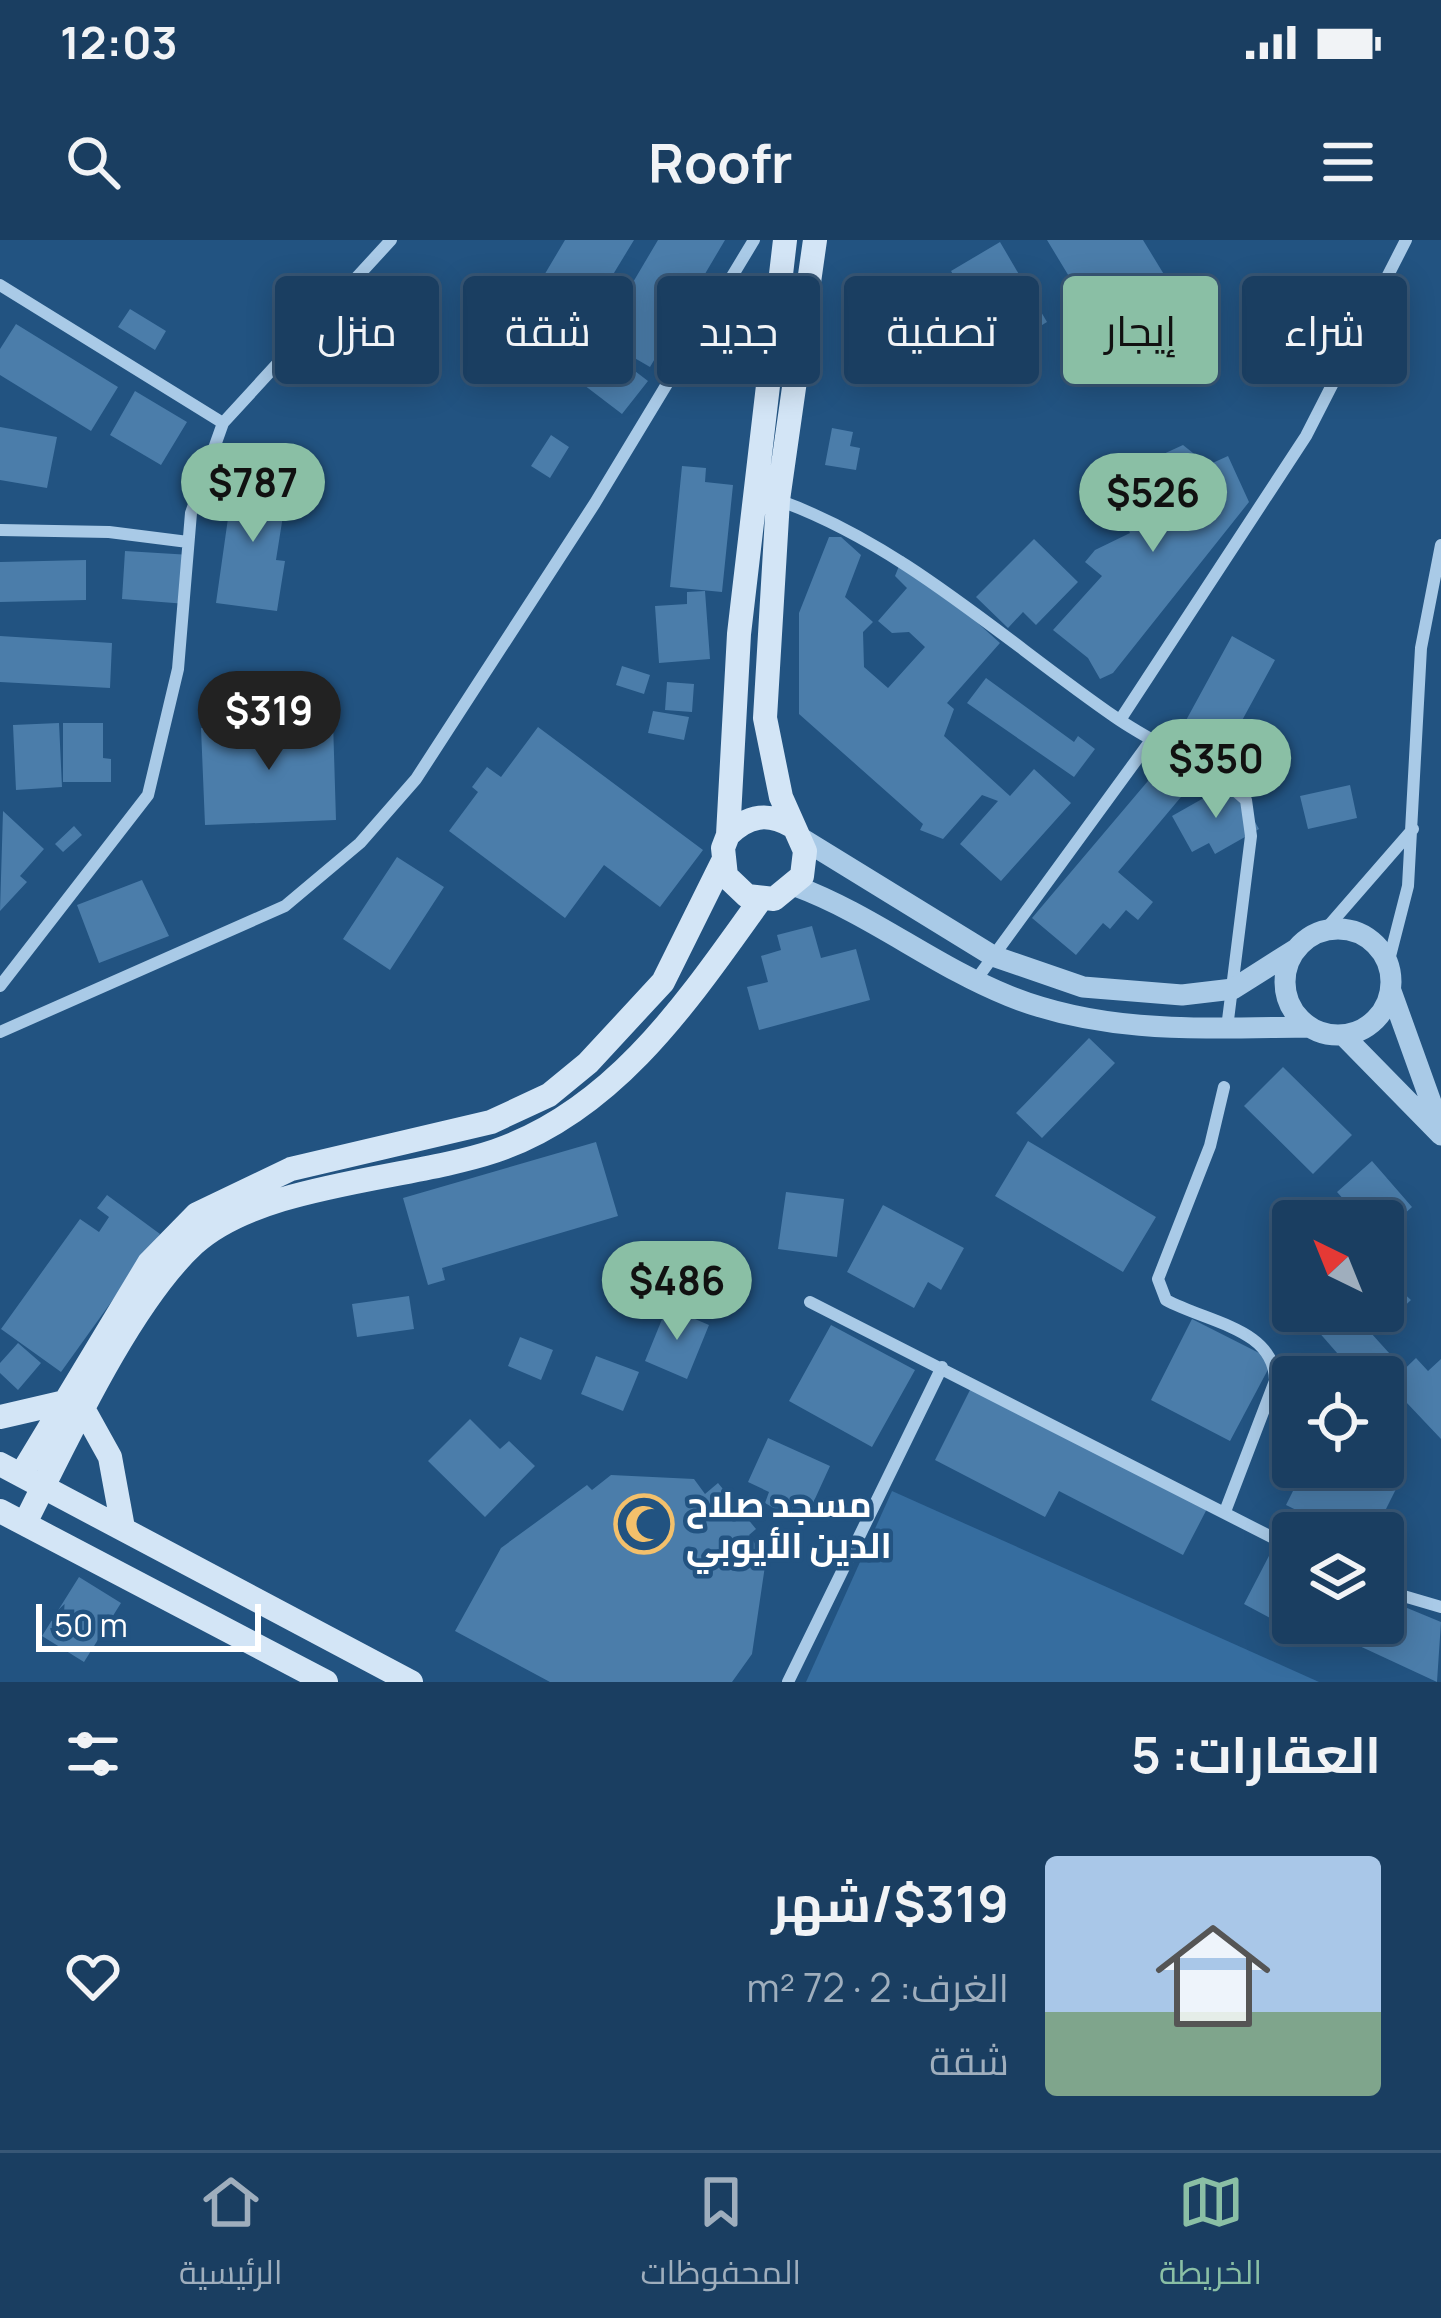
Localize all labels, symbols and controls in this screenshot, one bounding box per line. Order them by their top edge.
text: 12:03 [60,11,178,73]
text: Roofr [648,125,793,199]
icon: search [60,129,126,195]
icon: menu [1315,129,1381,195]
chip: منزل [275,276,439,384]
chip: شقة [463,276,633,384]
chip: جديد [657,276,820,384]
chip: تصفية [844,276,1039,384]
chip: إيجار [1063,276,1218,384]
chip: شراء [1242,276,1407,384]
pin: $787 [182,443,324,545]
pin: $526 [1082,453,1224,555]
text: $787 [208,455,298,509]
text: $526 [1106,465,1200,519]
pin: $319 [198,671,340,773]
text: $319 [225,683,313,737]
pin: $350 [1145,719,1287,821]
text: $350 [1168,731,1264,785]
north arrow [1272,1200,1404,1332]
map controls [1272,1200,1404,1644]
pin: $486 [606,1241,748,1343]
text: $486 [629,1253,725,1307]
button: locate [1272,1356,1404,1488]
place label: مسجد صلاح الدين الأيوبي [686,1479,892,1575]
mosque icon: مسجد صلاح الدين الأيوبي [613,1493,675,1555]
button: layers [1272,1512,1404,1644]
scale bar [36,1598,261,1651]
text: 50 m [54,1602,128,1647]
text: العقارات: 5 [1131,1719,1381,1788]
icon: filters [60,1721,126,1787]
text: $319/شهر [771,1868,1009,1937]
icon: home [1141,1904,1285,2048]
icon: heart [60,1943,126,2009]
text: الغرف: 2 · 72 m² [747,1960,1009,2014]
text: شقة [929,2033,1009,2087]
tab: الرئيسية [179,2169,283,2303]
tab: المحفوظات [640,2169,801,2303]
tab: الخريطة [1159,2169,1262,2303]

